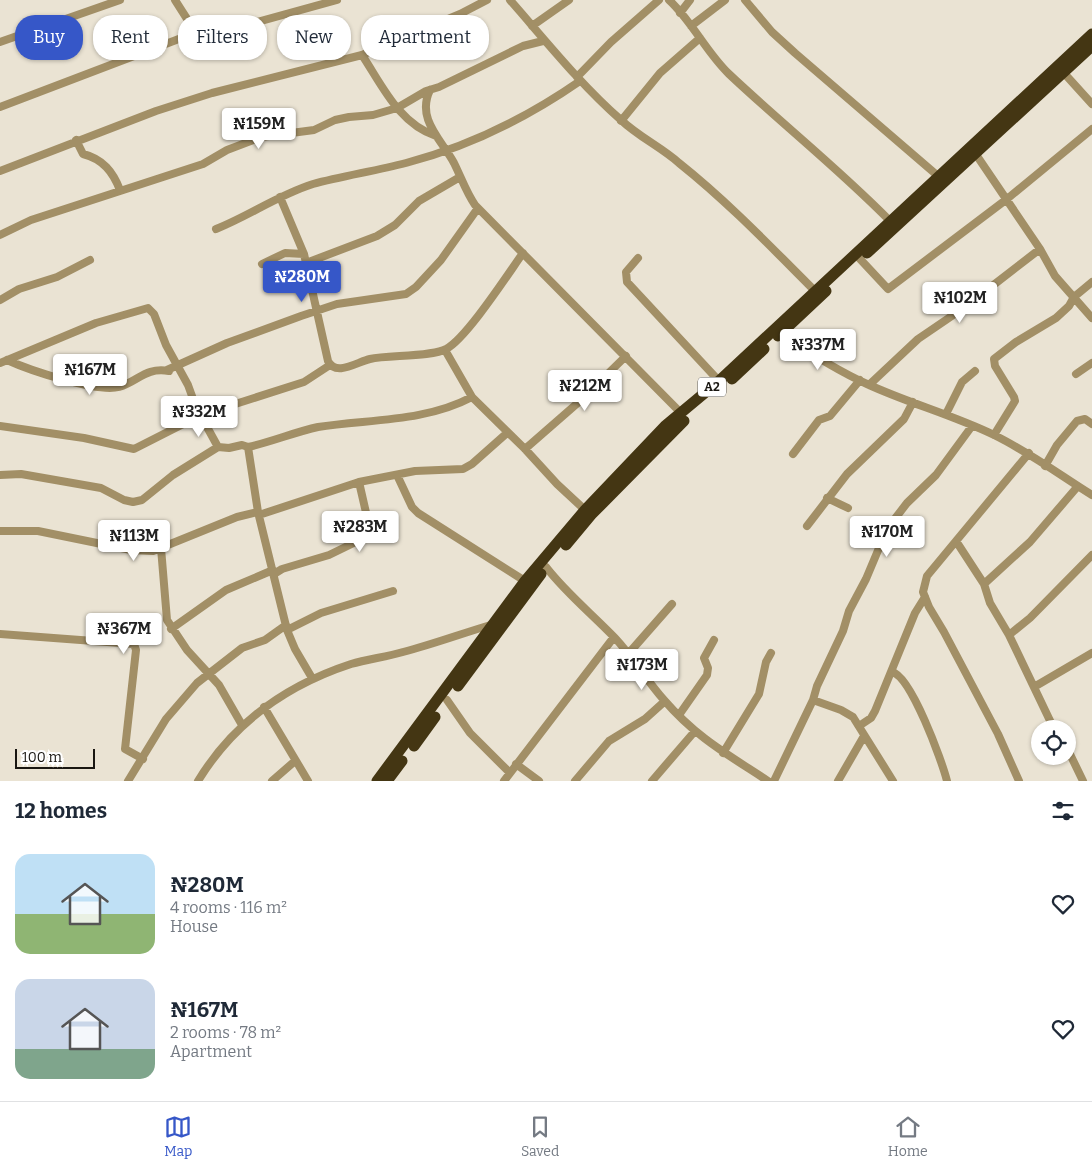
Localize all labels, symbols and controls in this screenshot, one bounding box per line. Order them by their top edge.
chip: Buy [15,15,83,60]
chip: Rent [93,15,168,60]
chip: Filters [178,15,267,60]
chip: New [277,15,351,60]
chip: Apartment [361,15,489,60]
pin: ₦159M [224,108,294,150]
text: ₦159M [233,114,285,133]
pin: ₦280M [267,260,337,303]
text: ₦280M [274,267,330,286]
pin: ₦102M [925,282,995,324]
text: ₦102M [933,288,987,307]
pin: ₦337M [783,328,853,371]
text: ₦337M [791,335,845,354]
pin: ₦167M [55,354,125,396]
text: ₦167M [64,360,116,379]
pin: ₦212M [550,370,620,412]
text: ₦212M [559,376,611,395]
road number: A2 [698,378,726,397]
pin: ₦332M [164,396,234,438]
text: ₦332M [172,402,226,421]
pin: ₦283M [325,510,395,553]
pin: ₦170M [852,516,922,558]
text: ₦283M [333,517,387,536]
pin: ₦113M [99,520,169,562]
text: ₦170M [861,522,913,541]
text: ₦113M [109,526,159,545]
pin: ₦367M [89,612,159,655]
text: ₦367M [97,619,151,638]
pin: ₦173M [607,648,677,691]
text: ₦173M [616,655,668,674]
map controls [1031,720,1076,765]
button: locate [1031,720,1076,765]
scale bar [15,746,95,769]
text: 100 m [22,749,62,766]
icon: filters [1049,797,1077,825]
text: 12 homes [15,798,107,824]
text: ₦280M [170,872,244,898]
icon: home [55,874,115,934]
icon: heart [1049,890,1077,918]
text: 4 rooms · 116 m² [170,898,287,917]
text: House [170,917,218,936]
text: ₦167M [170,997,238,1023]
icon: home [55,999,115,1059]
icon: heart [1049,1015,1077,1043]
text: 2 rooms · 78 m² [170,1023,281,1042]
text: Apartment [170,1042,252,1061]
tab: Map [164,1113,192,1160]
tab: Saved [521,1113,559,1160]
tab: Home [888,1113,928,1160]

